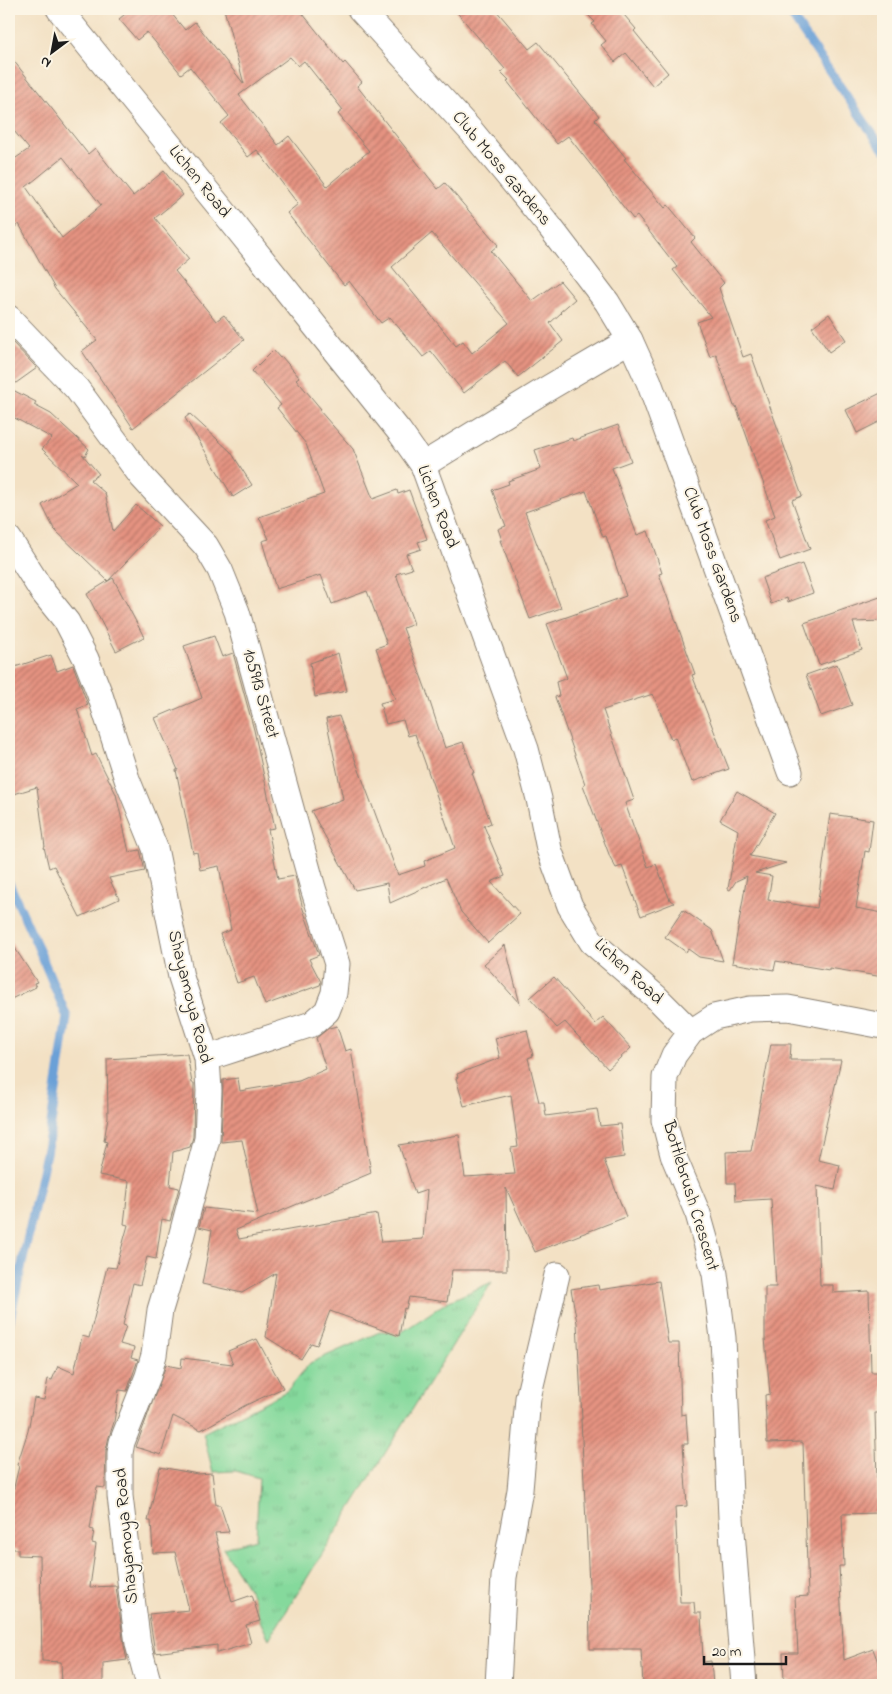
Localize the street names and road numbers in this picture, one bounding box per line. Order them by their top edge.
street label: Club Moss Gardens [445,106,557,232]
street label: Lichen Road [162,140,236,224]
street label: Lichen Road [409,462,465,552]
street label: Club Moss Gardens [675,483,749,627]
street label: 105913 Street [235,646,285,742]
street label: Shayamoya Road [160,928,218,1066]
street label: Lichen Road [587,933,669,1011]
street label: Bottlebrush Crescent [654,1117,725,1274]
street label: Shayamoya Road [108,1467,146,1605]

